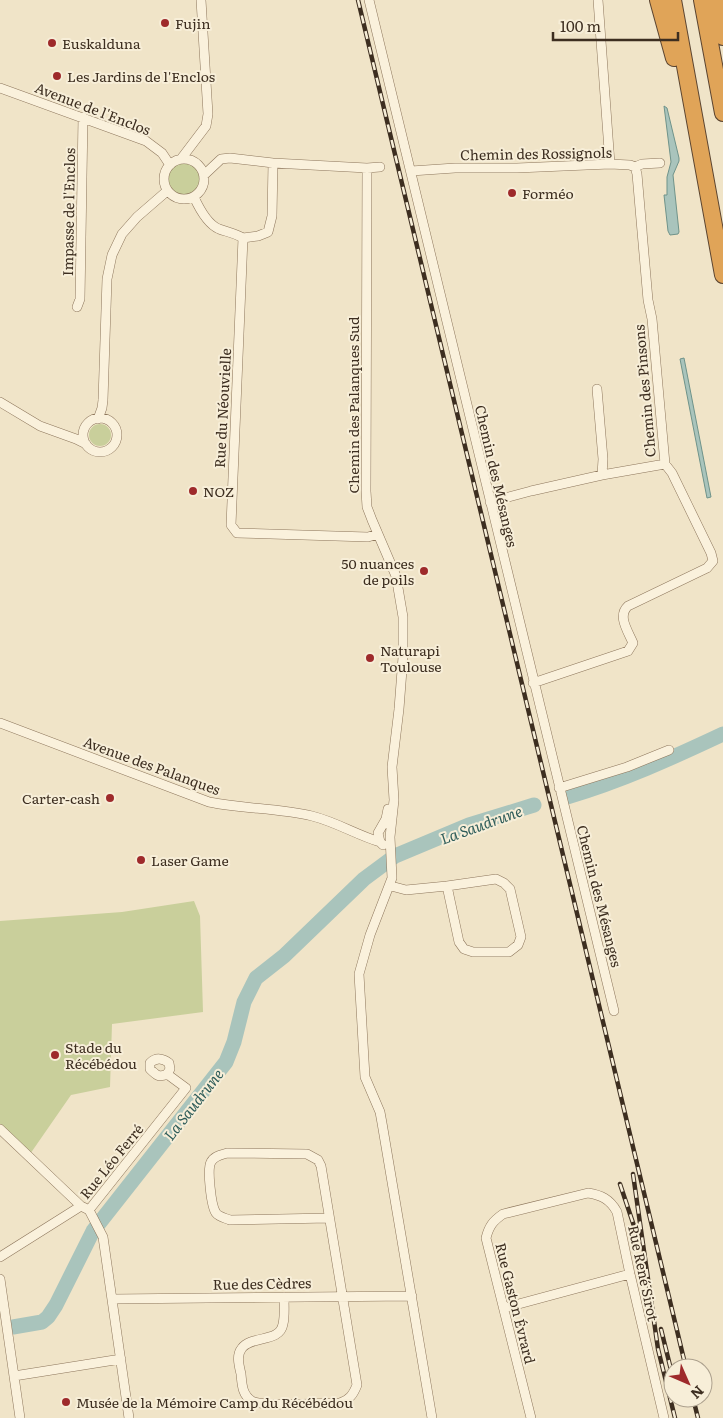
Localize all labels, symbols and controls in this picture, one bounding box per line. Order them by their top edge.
scale bar [553,10,678,42]
place label: Fujin [175,13,210,33]
text: 100 m [560,14,601,37]
marker: Fujin [159,17,171,29]
place label: Euskalduna [62,33,141,53]
marker: Euskalduna [46,37,58,49]
place label: Les Jardins de l'Enclos [67,66,215,86]
marker: Les Jardins de l'Enclos [51,70,63,82]
street label: Avenue de l'Enclos [32,77,154,139]
street label: Chemin des Rossignols [460,142,612,164]
street label: Impasse de l'Enclos [57,148,79,276]
place label: Forméo [522,183,574,203]
marker: Forméo [506,187,518,199]
street label: Chemin des Palanques Sud [343,316,363,494]
street label: Chemin des Pinsons [628,324,660,458]
street label: Rue du Néouvielle [209,348,235,468]
street label: Chemin des Mésanges [471,403,523,549]
place label: NOZ [203,481,234,501]
marker: NOZ [187,485,199,497]
place label: 50 nuances de poils [341,553,414,589]
marker: 50 nuances de poils [418,565,430,577]
place label: Naturapi Toulouse [380,640,442,676]
marker: Naturapi Toulouse [364,652,376,664]
street label: Avenue des Palanques [81,731,223,799]
place label: Carter-cash [22,788,100,808]
marker: Carter-cash [104,792,116,804]
water label: La Saudrune [437,799,525,849]
street label: Chemin des Mésanges [573,823,627,969]
place label: Laser Game [151,850,229,870]
marker: Laser Game [135,854,147,866]
place label: Stade du Récébédou [65,1037,137,1073]
marker: Stade du Récébédou [49,1049,61,1061]
water label: La Saudrune [158,1063,228,1145]
street label: Rue Léo Ferré [75,1119,147,1203]
street label: Rue René Sirot [624,1223,664,1323]
street label: Rue Gaston Évrard [491,1240,541,1366]
street label: Rue des Cèdres [213,1272,311,1294]
north arrow [663,1358,713,1408]
text: N [686,1382,709,1404]
place label: Musée de la Mémoire Camp du Récébédou [76,1392,353,1412]
marker: Musée de la Mémoire Camp du Récébédou [60,1396,72,1408]

